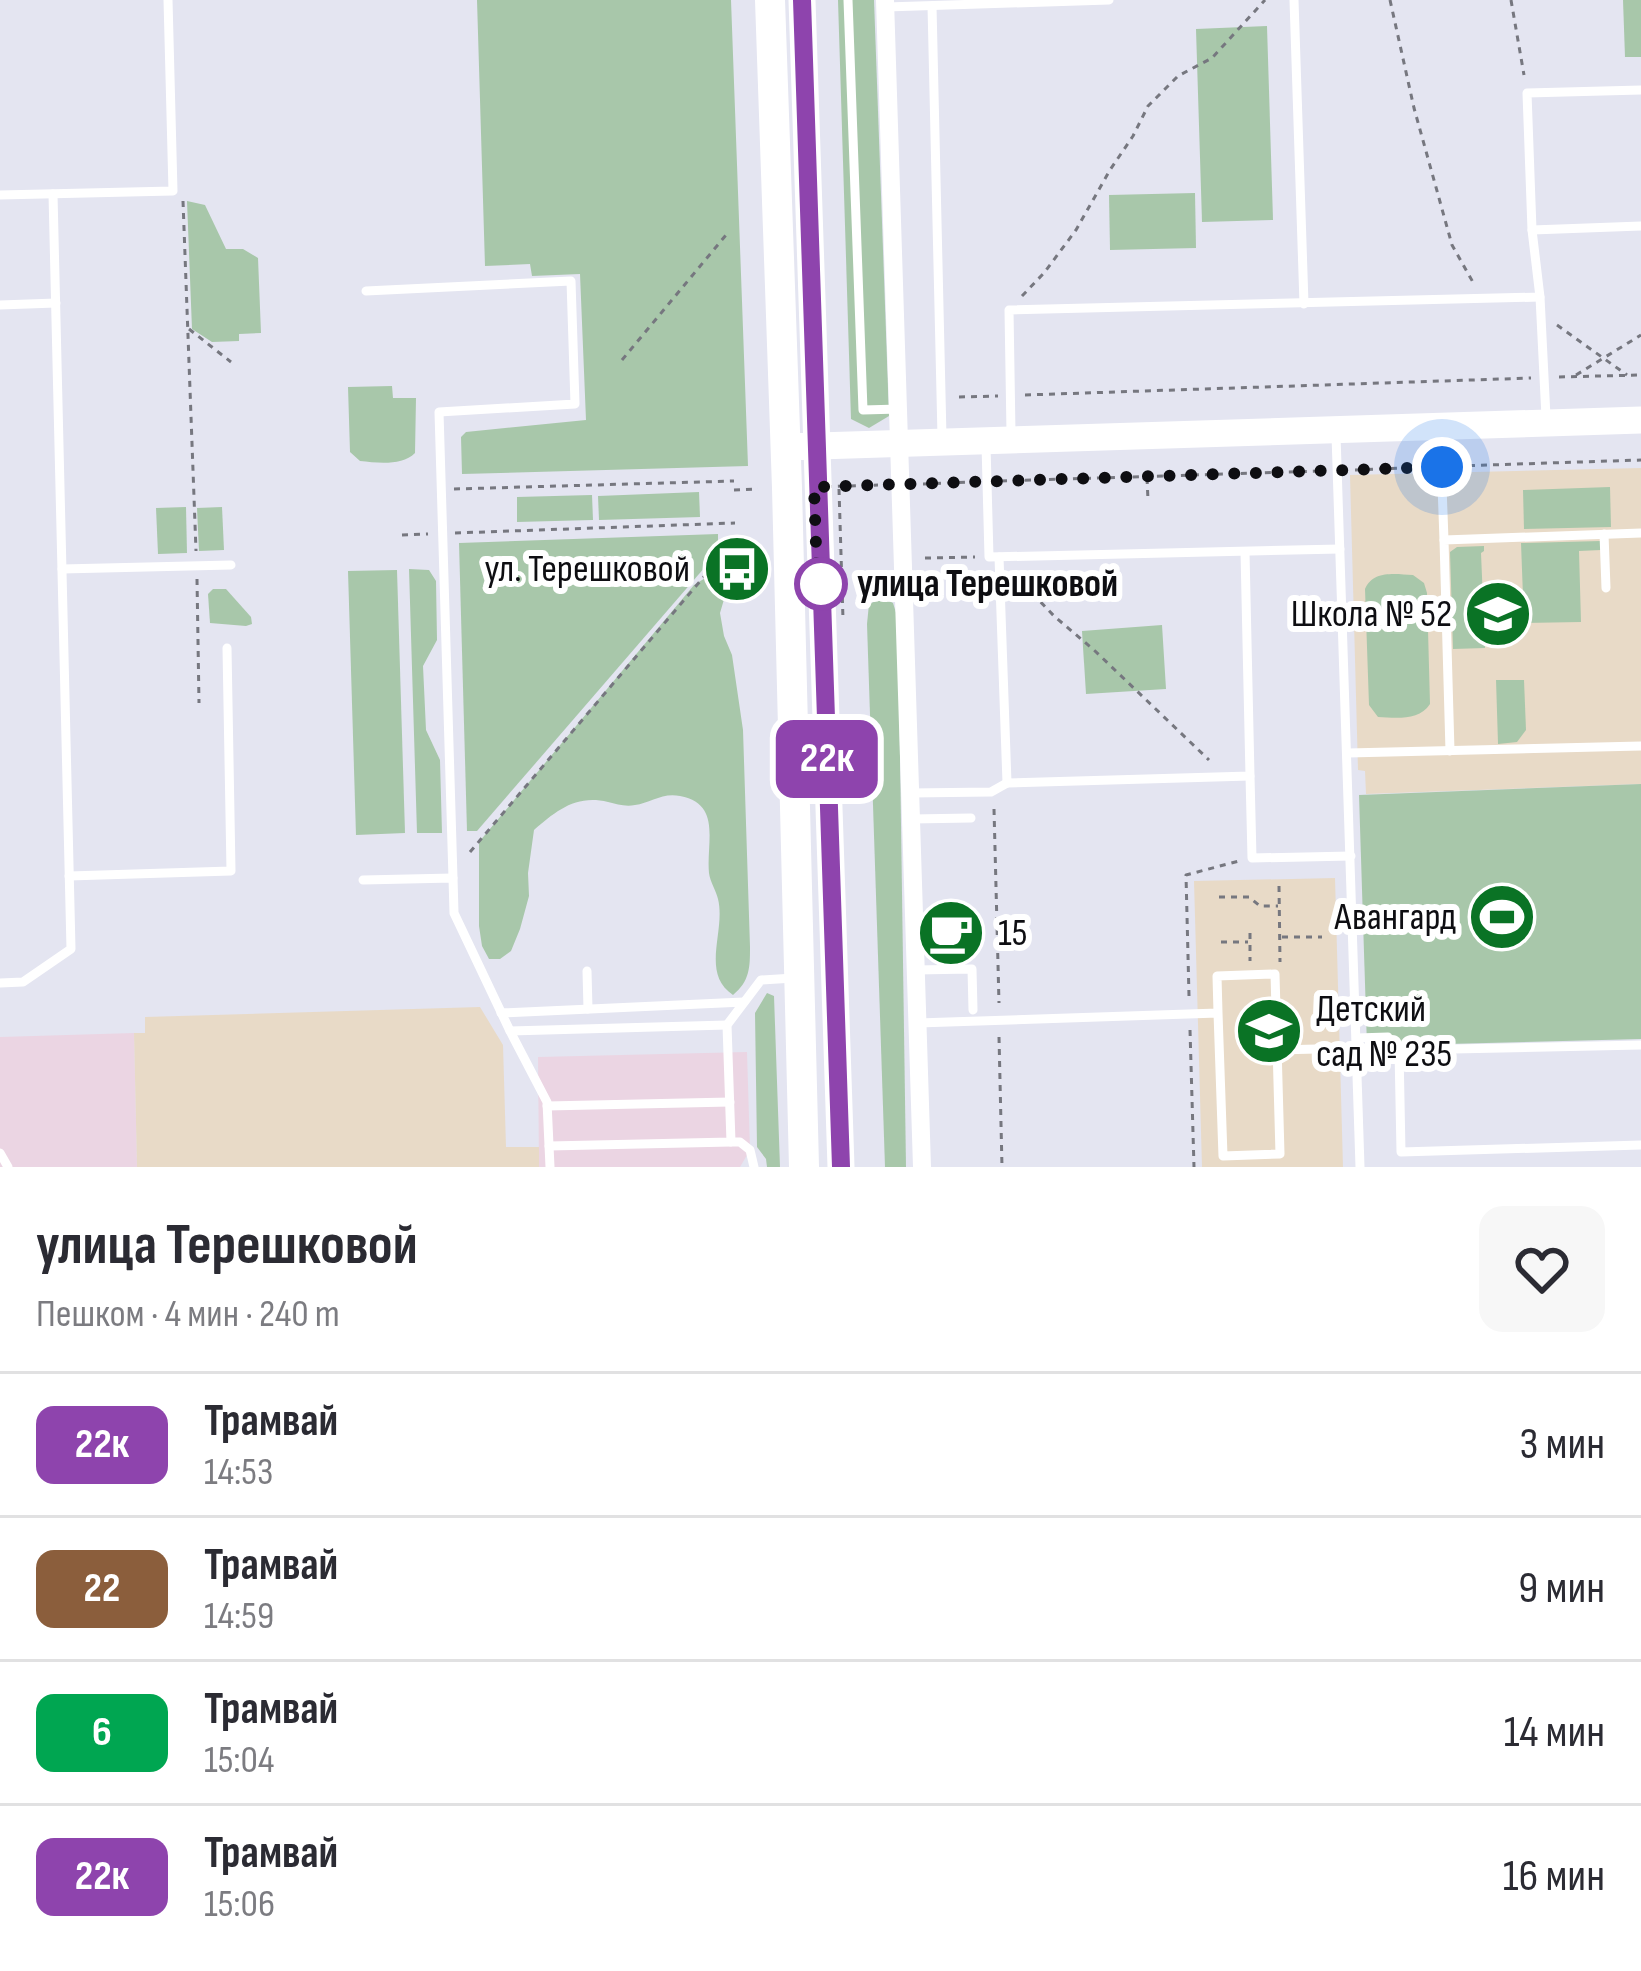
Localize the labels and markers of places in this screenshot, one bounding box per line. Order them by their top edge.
bus stop icon: ул. Терешковой [702,534,772,604]
place label: ул. Терешковой [485,546,690,593]
marker: улица Терешковой [796,559,846,609]
place label: улица Терешковой [857,561,1118,608]
school or university icon: Школа № 52 [1463,579,1533,649]
place label: Школа № 52 [1291,591,1452,638]
sports icon: Авангард [1467,882,1537,952]
place label: Авангард [1334,894,1456,941]
cafe icon: 15 [916,898,986,968]
place label: 15 [998,910,1027,957]
place label: Детский сад № 235 [1316,986,1452,1078]
school or university icon: Детский сад № 235 [1234,996,1304,1066]

